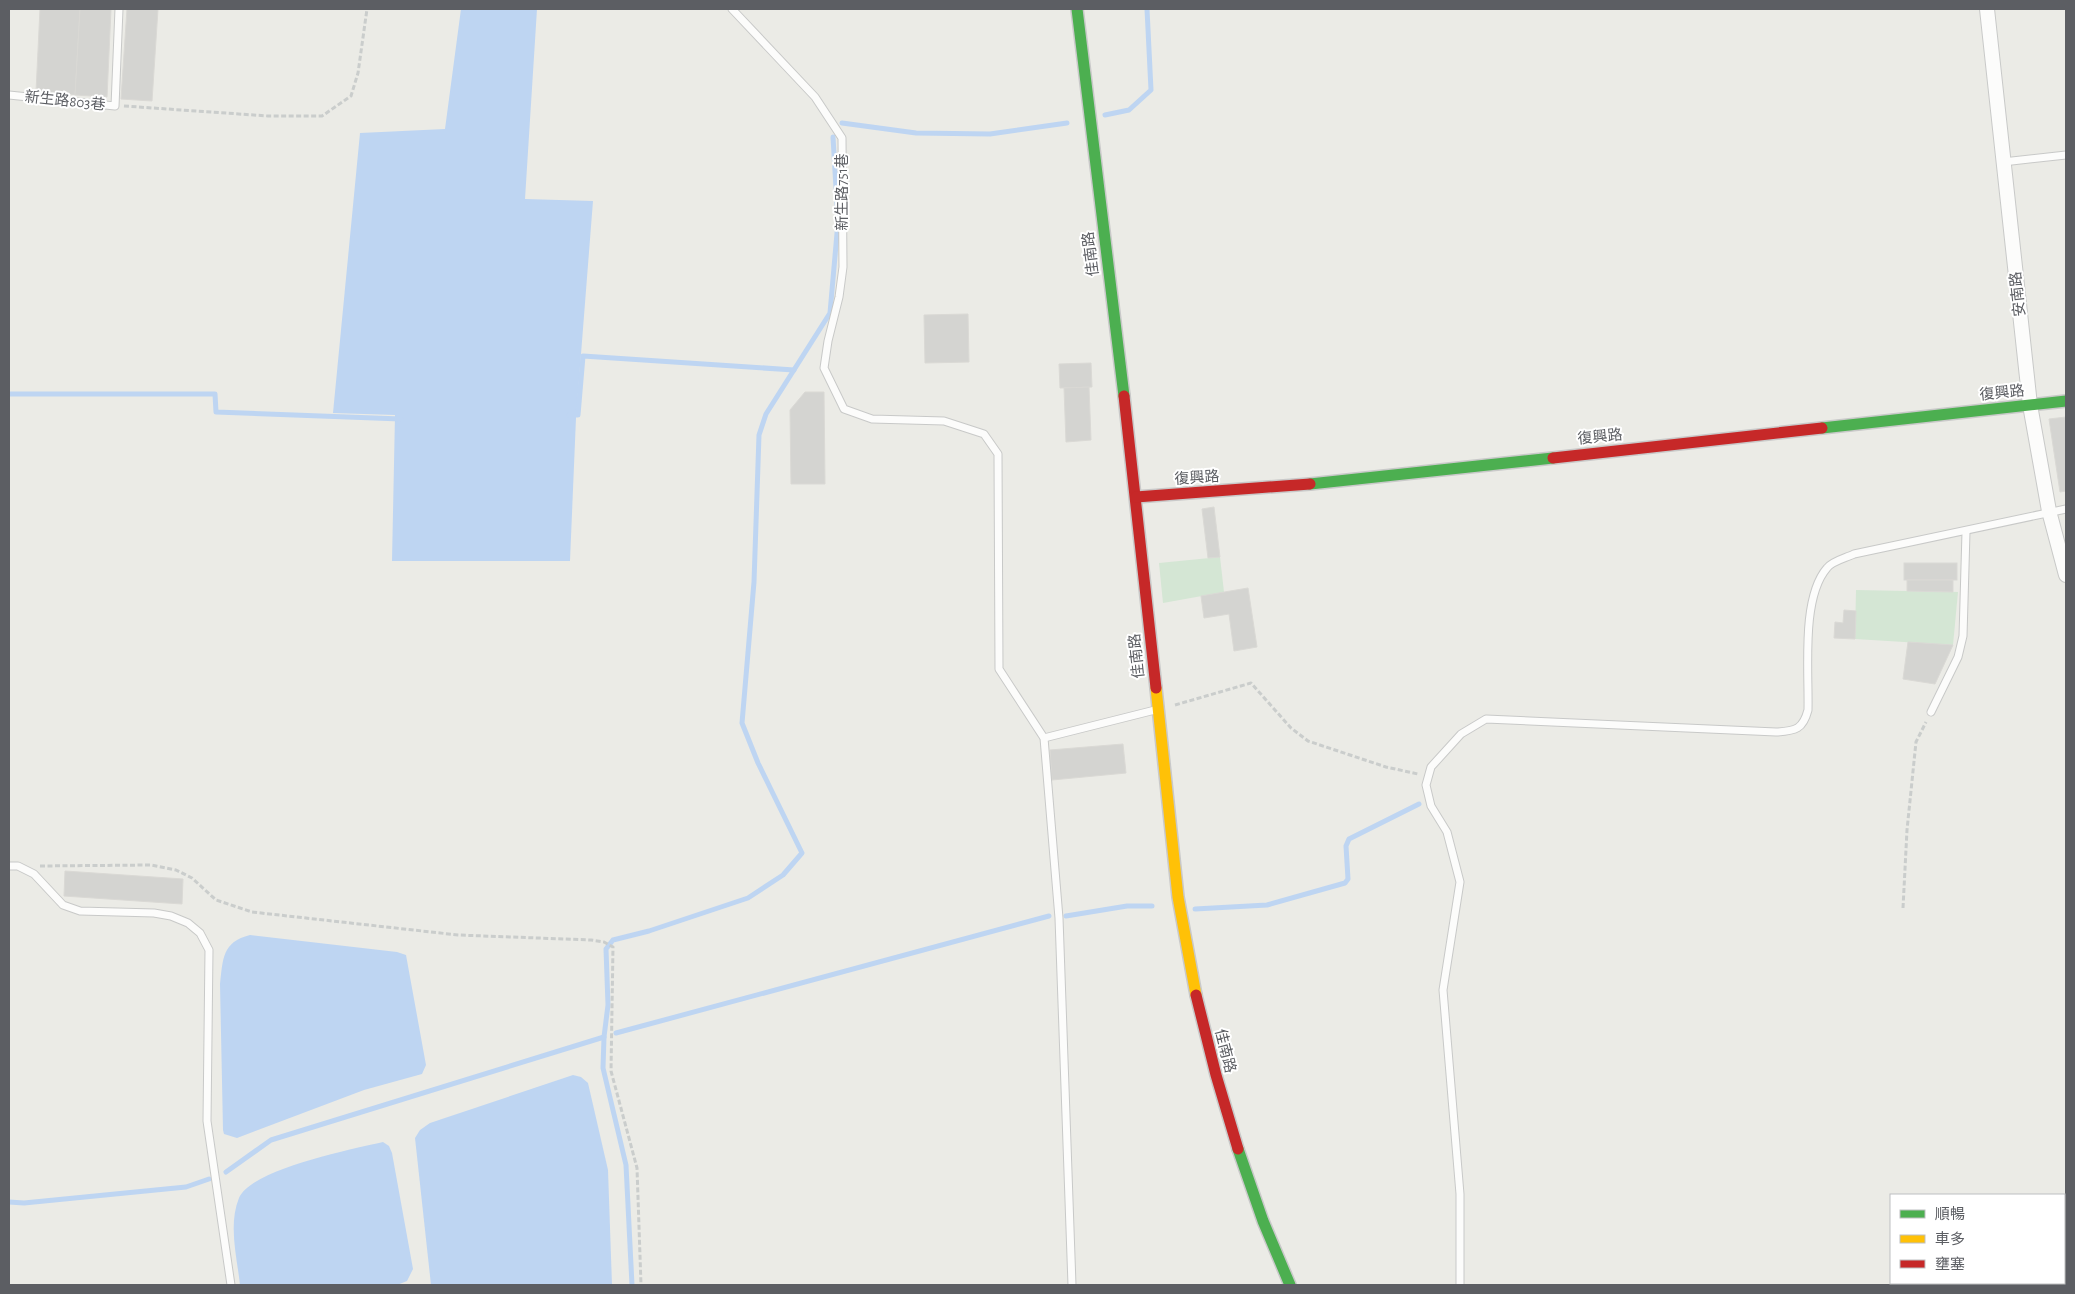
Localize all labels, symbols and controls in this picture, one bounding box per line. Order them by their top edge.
street label: 新生路803巷 [24,88,106,113]
street label: 新生路751巷 [834,153,850,231]
street label: 佳南路 [1080,231,1101,277]
street label: 安南路 [2007,271,2028,317]
street label: 復興路 [1979,382,2025,403]
street label: 復興路 [1577,426,1623,447]
street label: 復興路 [1174,468,1220,487]
street label: 佳南路 [1126,633,1147,679]
street label: 佳南路 [1212,1027,1239,1075]
legend [1890,1194,2065,1284]
text: 順暢 [1935,1206,1965,1222]
text: 車多 [1935,1231,1965,1247]
text: 壅塞 [1935,1256,1965,1272]

